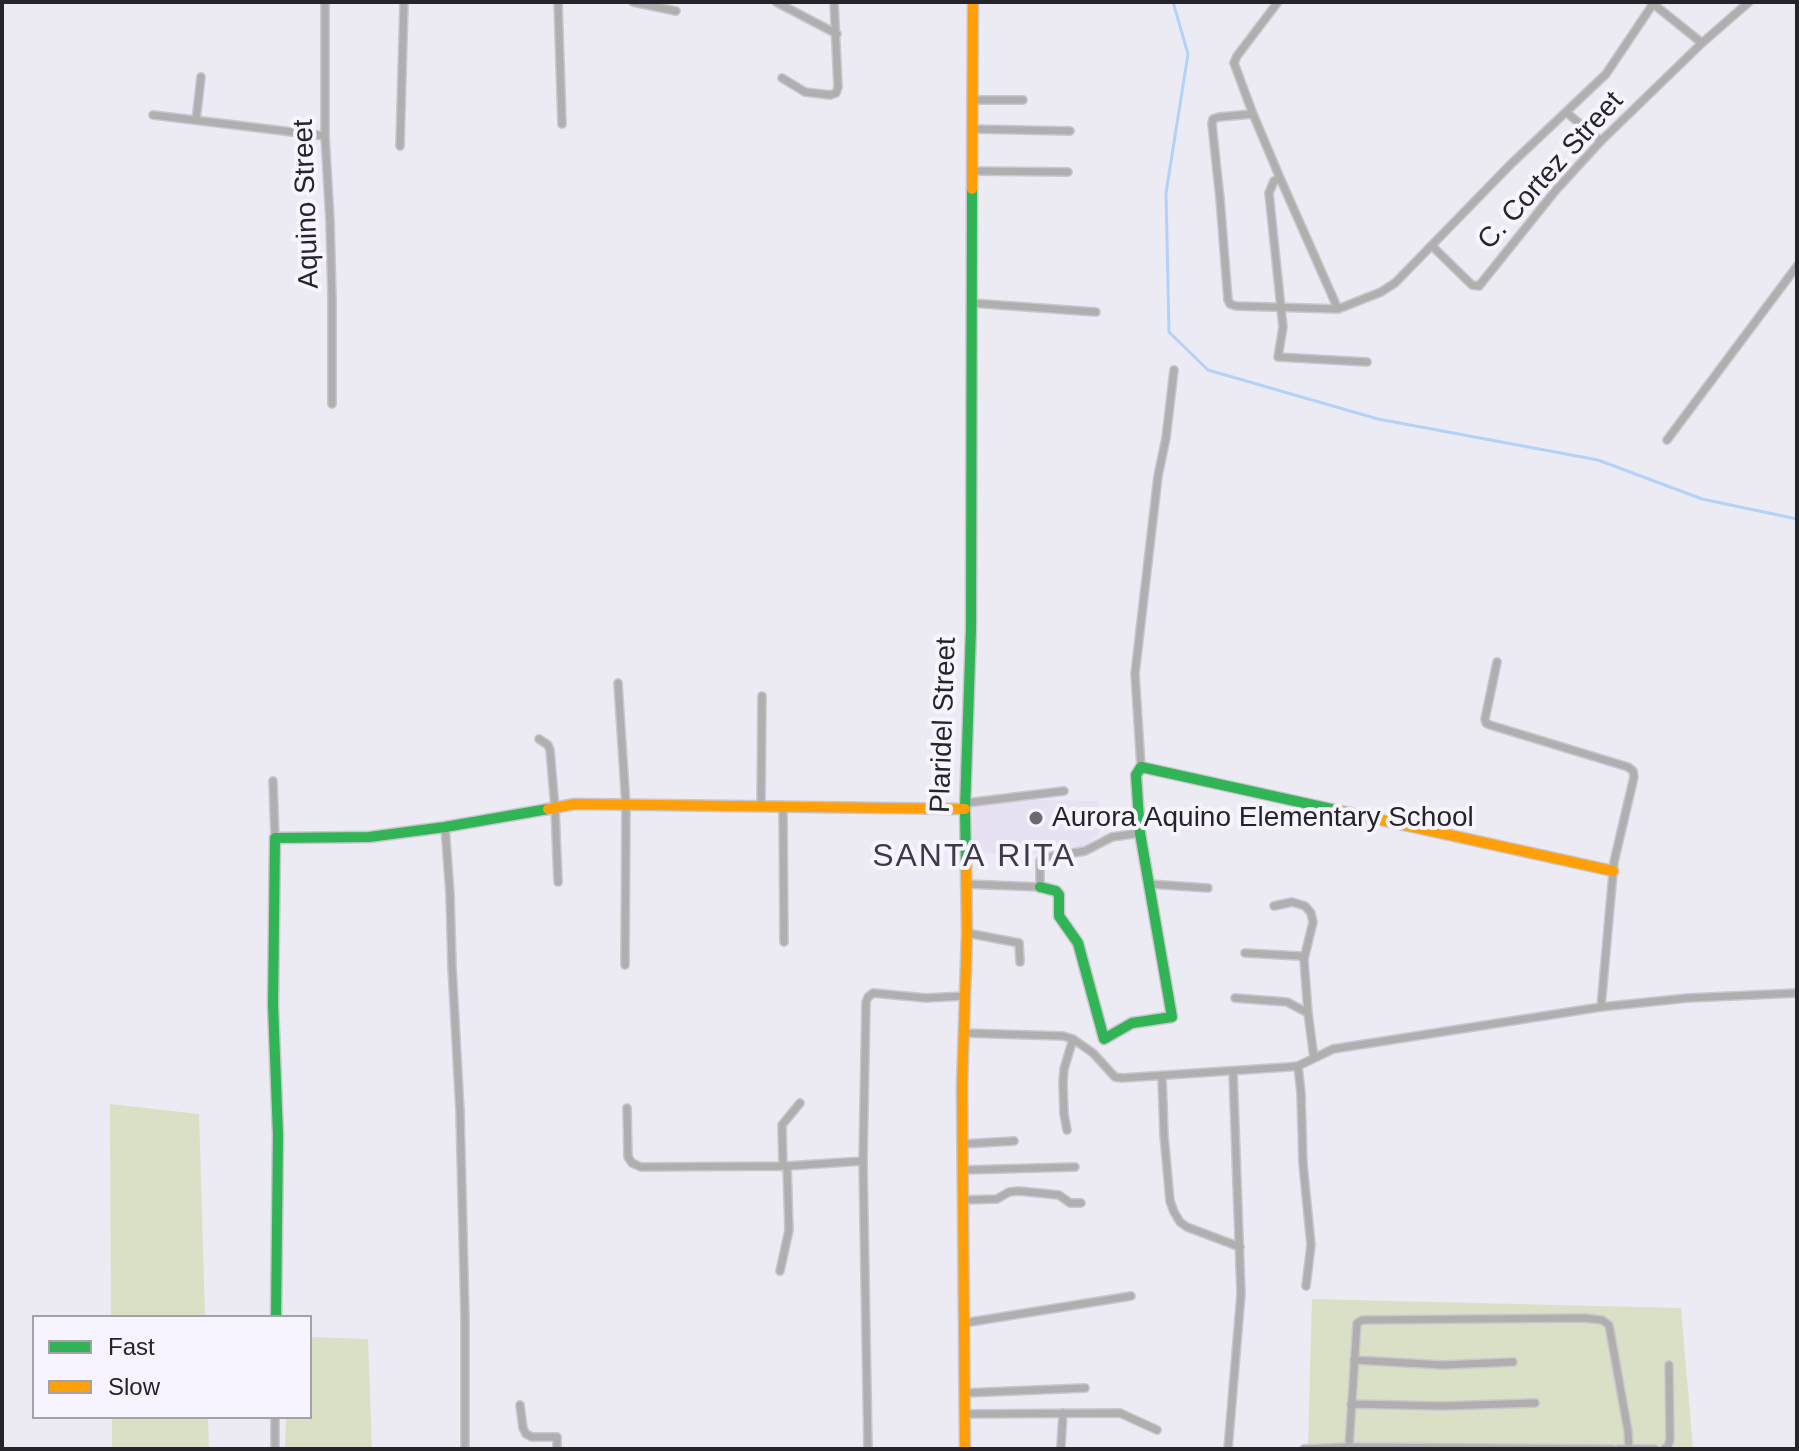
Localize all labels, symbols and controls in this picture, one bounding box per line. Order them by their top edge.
street label: C. Cortez Street [1471,85,1631,257]
street label: Aquino Street [287,119,327,289]
street label: Plaridel Street [924,637,964,813]
place label: Aurora Aquino Elementary School [1052,801,1474,835]
marker: Aurora Aquino Elementary School [1027,809,1045,827]
district label: SANTA RITA [872,838,1076,876]
legend [32,1315,312,1419]
text: Fast [108,1333,155,1360]
text: Slow [108,1373,160,1400]

